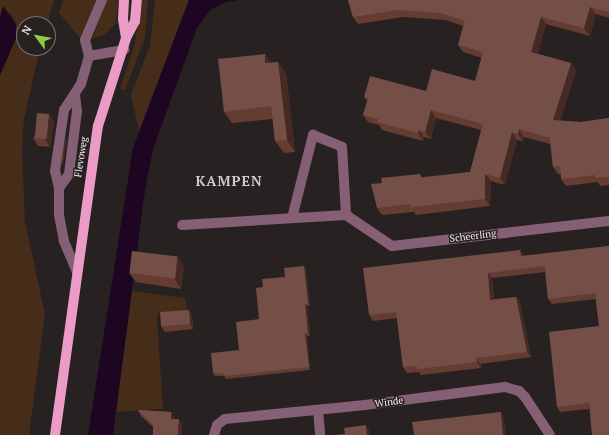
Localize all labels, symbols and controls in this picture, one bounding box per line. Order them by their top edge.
north arrow [16,16,56,56]
text: N [19,23,35,37]
street label: Flevoweg [72,136,90,178]
district label: KAMPEN [195,173,263,189]
street label: Scheerling [449,227,497,245]
street label: Winde [374,394,404,410]

